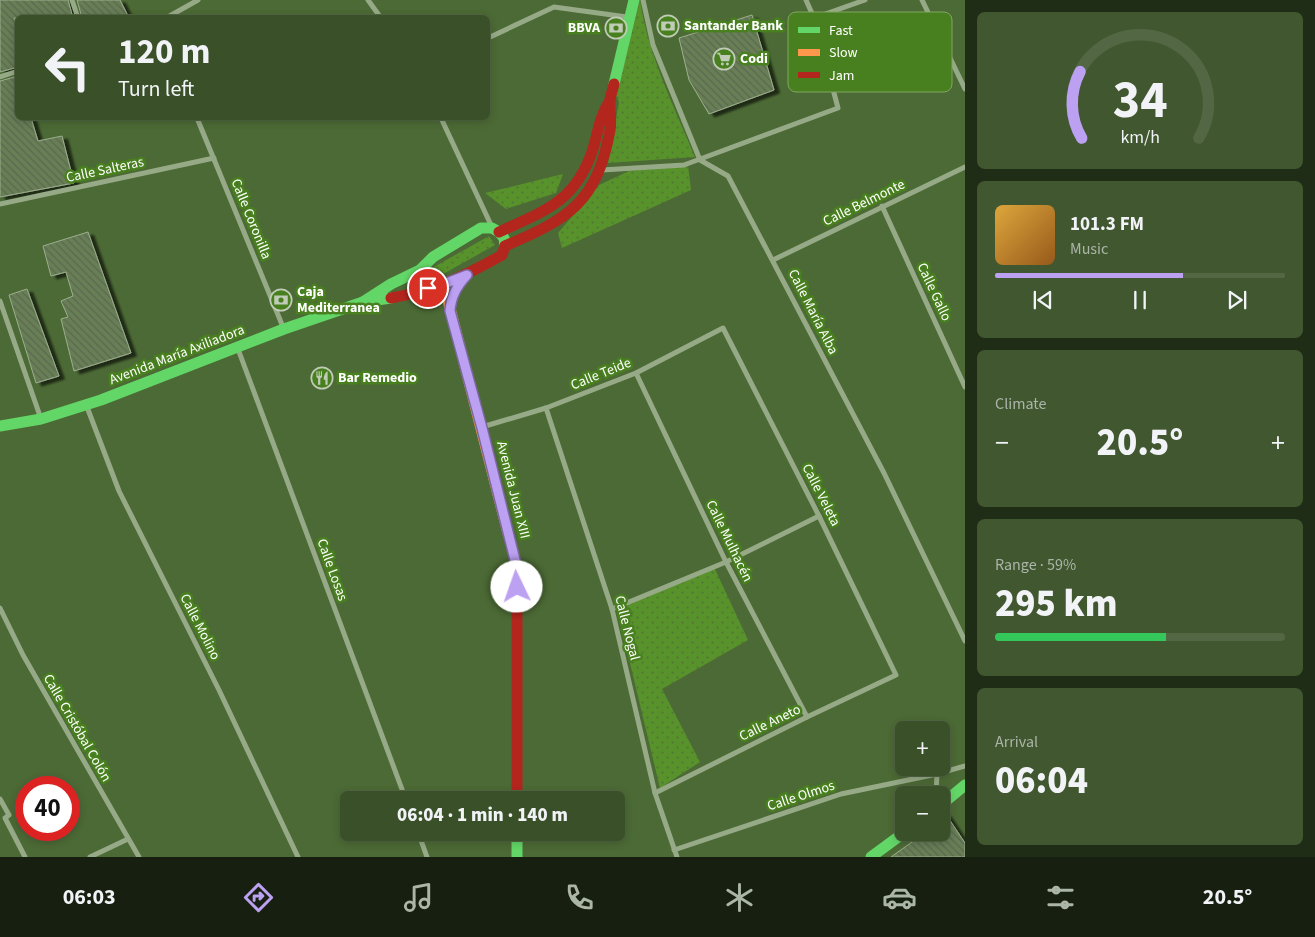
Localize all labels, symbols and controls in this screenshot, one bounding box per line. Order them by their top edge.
legend [788,12,952,92]
bank icon: Santander Bank [656,14,680,38]
bank icon: BBVA [604,16,628,40]
place label: Santander Bank [684,16,783,36]
place label: BBVA [568,18,601,38]
text: Fast [829,21,853,41]
text: 120 m [118,27,210,77]
icon: left [35,35,100,100]
text: Slow [829,43,858,63]
supermarket icon: Codi [712,47,736,71]
place label: Codi [740,49,768,69]
text: 34 [1113,64,1167,138]
text: Jam [829,66,854,86]
text: Turn left [118,73,194,105]
text: km/h [1120,125,1160,150]
street label: Calle Salteras [64,152,146,188]
street label: Calle Belmonte [820,174,908,232]
street label: Calle Coronilla [226,176,276,262]
text: 101.3 FM [1070,211,1144,238]
text: Music [1070,238,1108,260]
street label: Calle Gallo [912,260,956,324]
street label: Calle María Alba [783,266,843,358]
pin [407,267,449,309]
icon: arrive [414,274,442,302]
place label: Caja Mediterranea [297,282,380,318]
icon: previous [1029,286,1057,314]
icon: pause [1126,286,1154,314]
icon: next [1223,286,1251,314]
bank icon: Caja Mediterranea [269,288,293,312]
street label: Avenida María Axiliadora [107,320,247,390]
street label: Calle Teide [568,353,634,395]
restaurant icon: Bar Remedio [310,366,334,390]
place label: Bar Remedio [338,368,417,388]
text: Climate [995,393,1046,415]
text: 20.5° [1097,416,1183,470]
text: − [995,423,1009,463]
text: + [1271,423,1285,463]
street label: Avenida Juan XIII [491,439,535,541]
street label: Calle Veleta [797,460,845,530]
street label: Calle Mulhacén [701,497,757,585]
street label: Calle Losas [312,536,353,604]
text: Range · 59% [995,554,1076,576]
position arrow [490,560,542,612]
text: 295 km [995,577,1117,631]
street label: Calle Molino [175,590,225,664]
street label: Calle Nogal [609,594,645,663]
street label: Calle Cristóbal Colón [38,670,116,786]
street label: Calle Aneto [736,700,804,746]
map controls [895,721,950,841]
button: + [895,721,950,776]
text: Arrival [995,731,1038,753]
text: 06:04 [995,754,1088,808]
speed limit sign: 40 [15,776,80,841]
street label: Calle Olmos [765,776,837,816]
button: − [895,786,950,841]
text: 06:04 · 1 min · 140 m [397,802,568,829]
icon: directions [241,880,276,915]
icon: music [401,880,436,915]
icon: phone [562,880,597,915]
icon: climate [722,880,757,915]
icon: car [882,880,917,915]
icon: filters [1043,880,1078,915]
text: 06:03 [63,881,116,913]
text: 20.5° [1203,881,1252,913]

